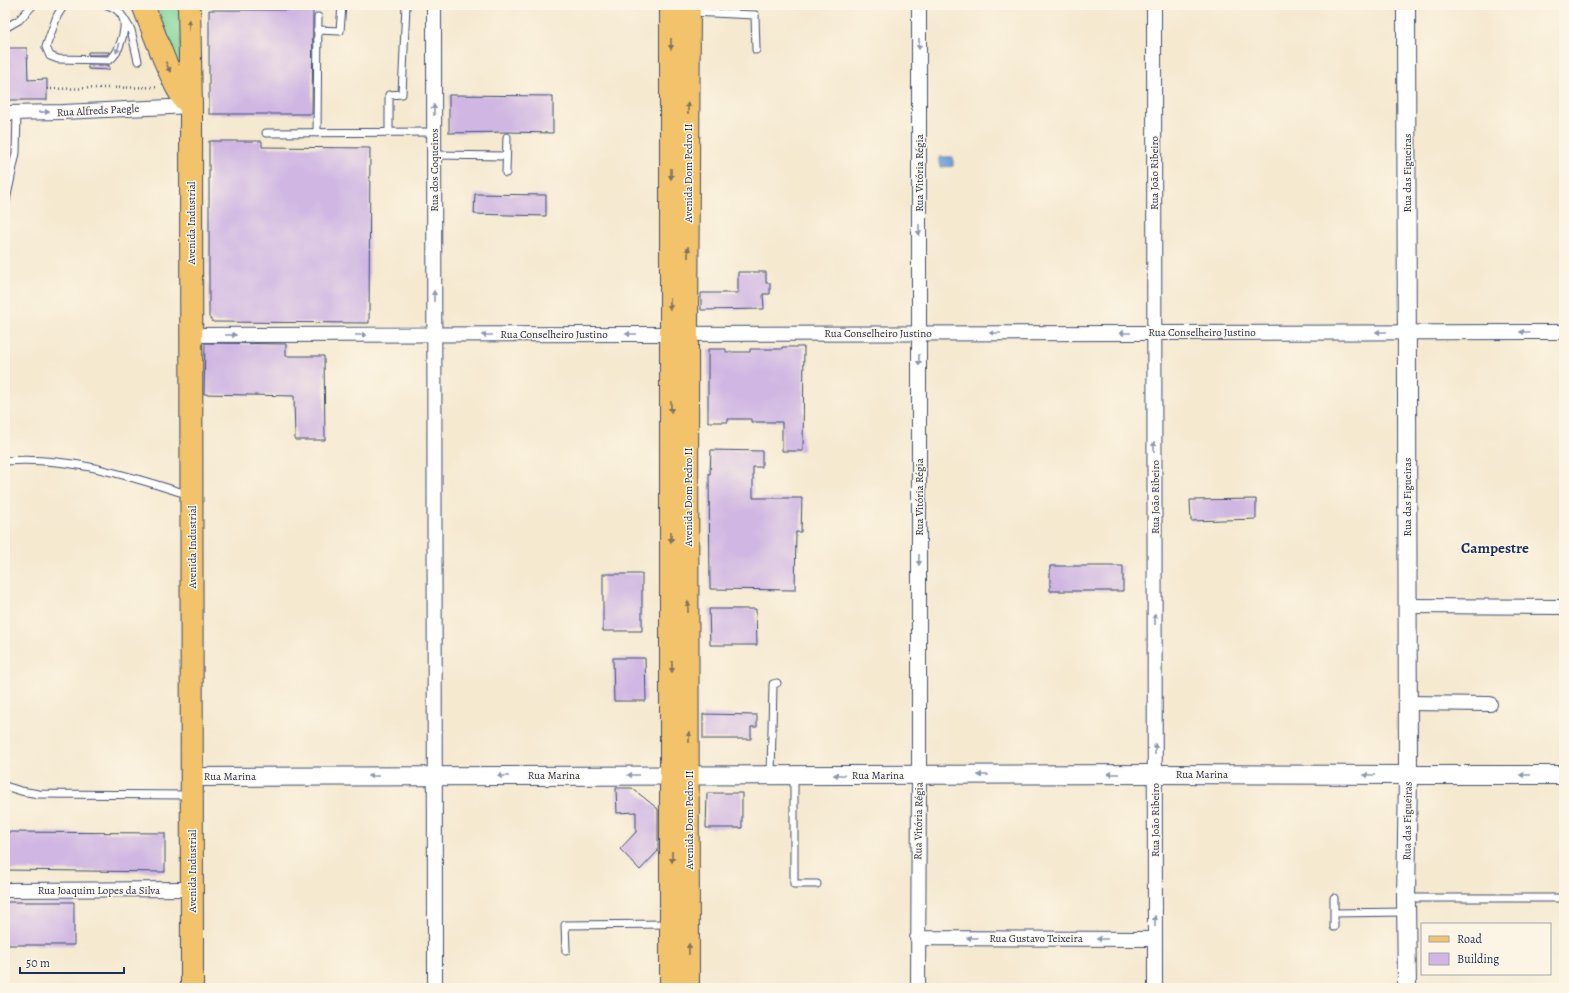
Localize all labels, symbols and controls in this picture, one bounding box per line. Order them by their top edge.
one-way arrow [186,18,192,31]
one-way arrow [668,38,674,51]
one-way arrow [916,38,922,51]
one-way arrow [115,42,121,54]
one-way arrow [165,62,171,73]
street label: Rua Alfreds Paegle [56,101,140,120]
one-way arrow [685,101,691,114]
one-way arrow [431,103,437,116]
one-way arrow [38,109,51,115]
street label: Avenida Dom Pedro II [681,124,696,223]
street label: Rua dos Coqueiros [427,128,442,212]
street label: Rua Vitória Régia [912,133,927,212]
street label: Rua das Figueiras [1400,134,1415,212]
street label: Rua João Ribeiro [1147,135,1162,210]
one-way arrow [668,168,674,181]
street label: Avenida Industrial [184,181,199,266]
one-way arrow [916,224,922,237]
one-way arrow [685,245,691,258]
one-way arrow [431,289,437,302]
one-way arrow [667,298,673,311]
street label: Rua Conselheiro Justino [1148,325,1256,340]
street label: Rua Conselheiro Justino [824,326,932,341]
street label: Rua Conselheiro Justino [500,327,608,342]
one-way arrow [1374,329,1387,335]
one-way arrow [1518,329,1531,335]
one-way arrow [988,330,1001,336]
one-way arrow [1118,330,1131,336]
one-way arrow [624,331,637,337]
one-way arrow [225,332,238,338]
one-way arrow [355,332,368,338]
one-way arrow [480,332,493,338]
one-way arrow [916,354,922,367]
one-way arrow [668,401,674,414]
one-way arrow [1151,440,1157,453]
street label: Avenida Dom Pedro II [681,448,696,547]
street label: Rua Vitória Régia [912,457,927,536]
street label: Rua das Figueiras [1400,458,1415,536]
street label: Rua João Ribeiro [1148,459,1163,534]
street label: Avenida Industrial [185,505,200,590]
one-way arrow [668,531,674,544]
district label: Campestre [1461,538,1529,558]
one-way arrow [916,554,922,567]
one-way arrow [685,600,691,613]
one-way arrow [1152,612,1158,625]
one-way arrow [669,661,675,674]
one-way arrow [686,730,692,743]
one-way arrow [1152,742,1158,755]
street label: Rua Marina [1176,767,1229,782]
street label: Rua Marina [528,768,581,783]
street label: Rua Marina [852,768,905,783]
street label: Rua Marina [204,769,257,784]
street label: Avenida Dom Pedro II [682,771,697,870]
one-way arrow [1106,771,1119,777]
one-way arrow [626,772,639,778]
one-way arrow [832,772,845,778]
one-way arrow [976,772,989,778]
one-way arrow [1362,772,1375,778]
one-way arrow [1518,772,1531,778]
one-way arrow [366,773,379,779]
one-way arrow [496,773,509,779]
street label: Rua Vitória Régia [910,781,927,860]
street label: Rua das Figueiras [1399,781,1416,861]
street label: Rua João Ribeiro [1148,782,1163,857]
street label: Avenida Industrial [185,829,200,914]
one-way arrow [669,851,675,864]
street label: Rua Joaquim Lopes da Silva [38,883,161,898]
one-way arrow [1152,914,1158,927]
legend [1421,923,1551,975]
street label: Rua Gustavo Teixeira [989,931,1084,946]
text: Road [1457,931,1483,947]
one-way arrow [965,935,978,941]
one-way arrow [1095,936,1108,942]
one-way arrow [686,942,692,955]
scale bar [20,949,124,975]
text: Building [1457,951,1499,967]
text: 50 m [26,955,50,971]

